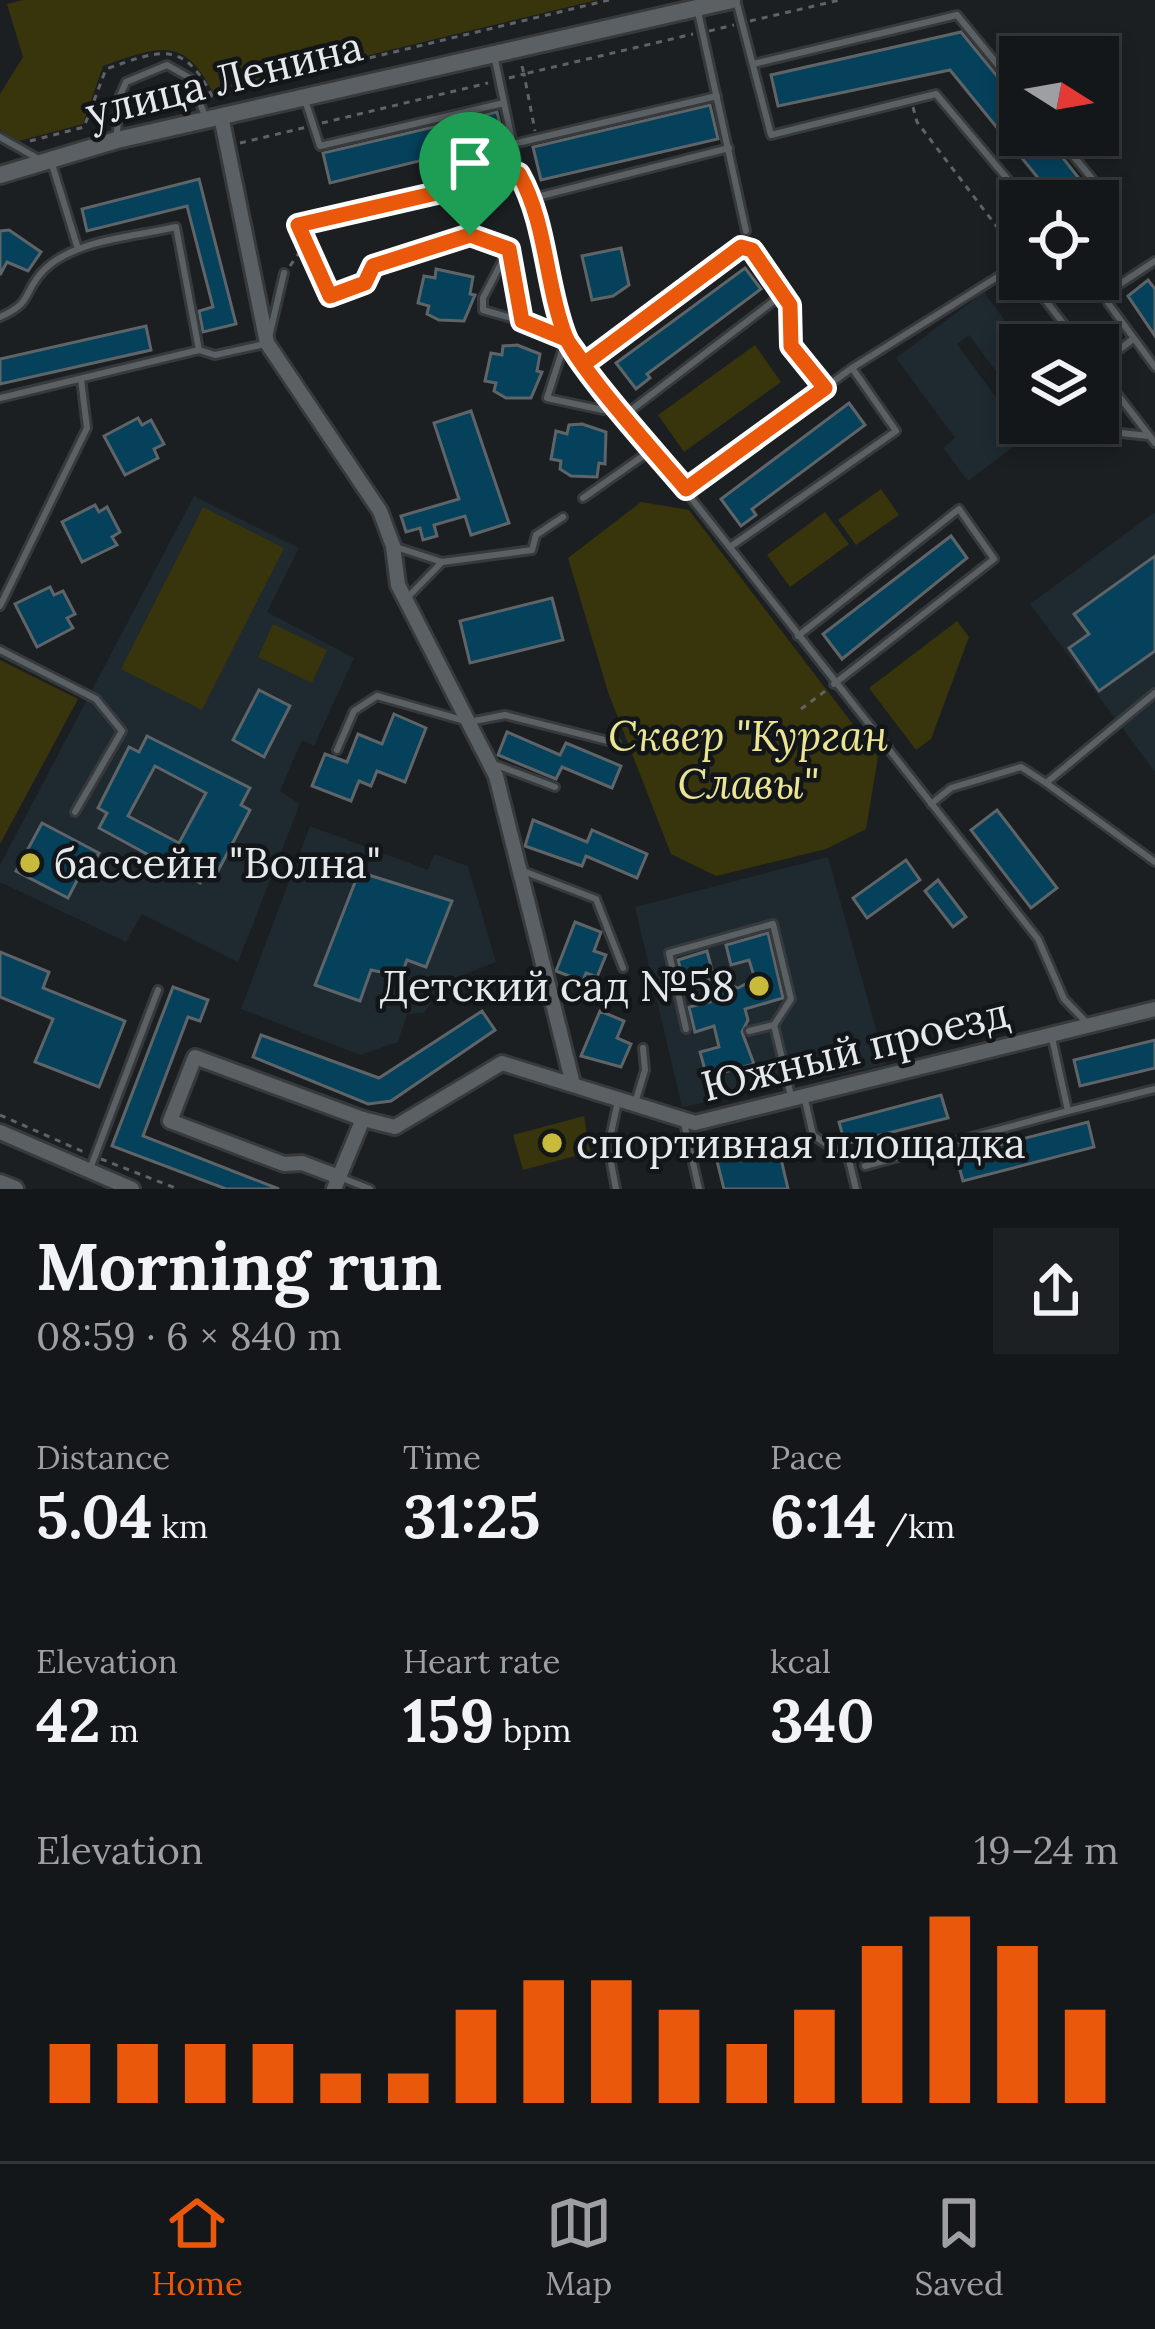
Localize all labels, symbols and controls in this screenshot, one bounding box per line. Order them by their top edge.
street label: улица Ленина [80,19,368,139]
north arrow [999,36,1119,156]
map controls [999,36,1119,444]
pin [419,112,521,235]
icon: arrive [437,130,503,196]
button: locate [999,180,1119,300]
button: layers [999,324,1119,444]
park label: Сквер "Курган Славы" [608,709,888,811]
place label: бассейн "Волна" [54,836,381,890]
marker: бассейн "Волна" [17,850,43,876]
place label: Детский сад №58 [379,959,735,1013]
marker: Детский сад №58 [746,973,772,999]
street label: Южный проезд [696,985,1014,1113]
place label: спортивная площадка [576,1116,1026,1170]
marker: спортивная площадка [539,1130,565,1156]
text: Morning run [36,1224,442,1308]
button: share [993,1228,1119,1354]
text: 08:59 · 6 × 840 m [36,1311,342,1361]
text: Distance [36,1436,170,1478]
text: Time [403,1436,481,1478]
text: Pace [770,1436,842,1478]
text: 5.04 [36,1478,152,1554]
text: 31:25 [403,1478,540,1554]
text: 6:14 [770,1478,877,1554]
text: km [152,1505,208,1547]
text: /km [877,1505,955,1547]
text: Elevation [36,1640,178,1682]
text: Heart rate [403,1640,560,1682]
text: kcal [770,1640,831,1682]
text: 42 [36,1682,101,1758]
text: 159 [403,1682,494,1758]
text: 340 [770,1682,875,1758]
text: m [101,1709,139,1751]
text: bpm [494,1709,571,1751]
text: Elevation [36,1825,204,1875]
text: 19–24 m [974,1825,1119,1875]
tab: Home [151,2190,243,2304]
tab: Map [545,2190,612,2304]
tab: Saved [915,2190,1004,2304]

